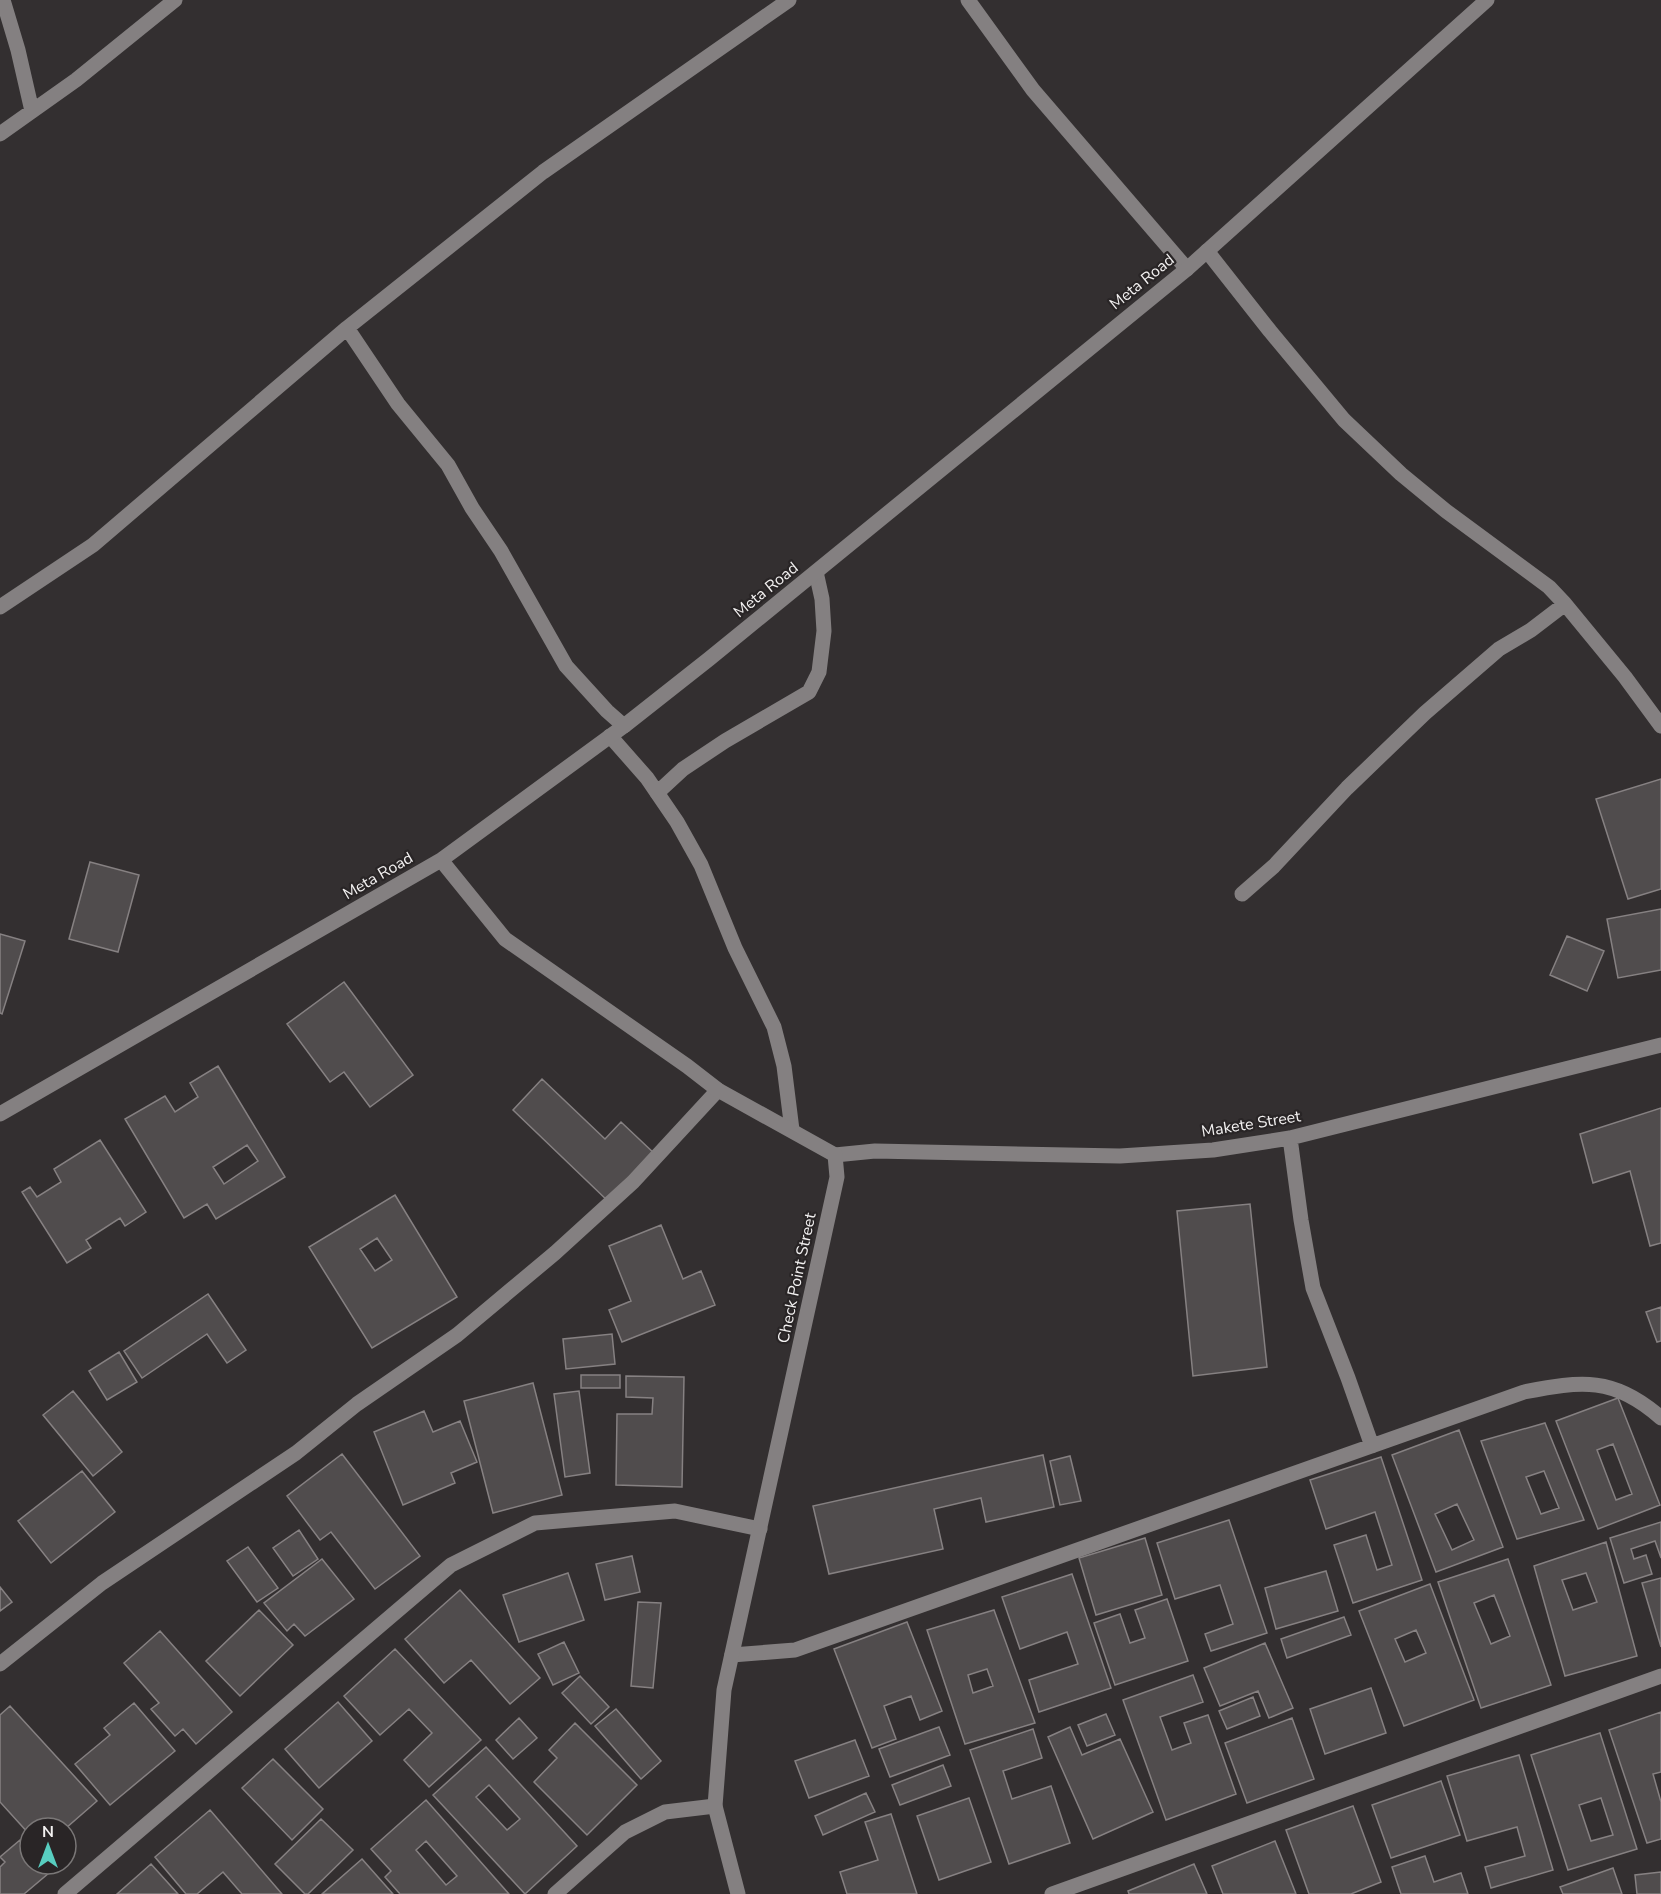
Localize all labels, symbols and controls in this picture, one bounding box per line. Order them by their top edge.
street label: Meta Road [1105,249,1179,315]
street label: Meta Road [729,557,803,623]
street label: Meta Road [339,847,417,905]
street label: Makete Street [1200,1105,1303,1143]
street label: Check Point Street [772,1210,822,1345]
north arrow [18,1816,78,1876]
text: N [42,1821,54,1843]

